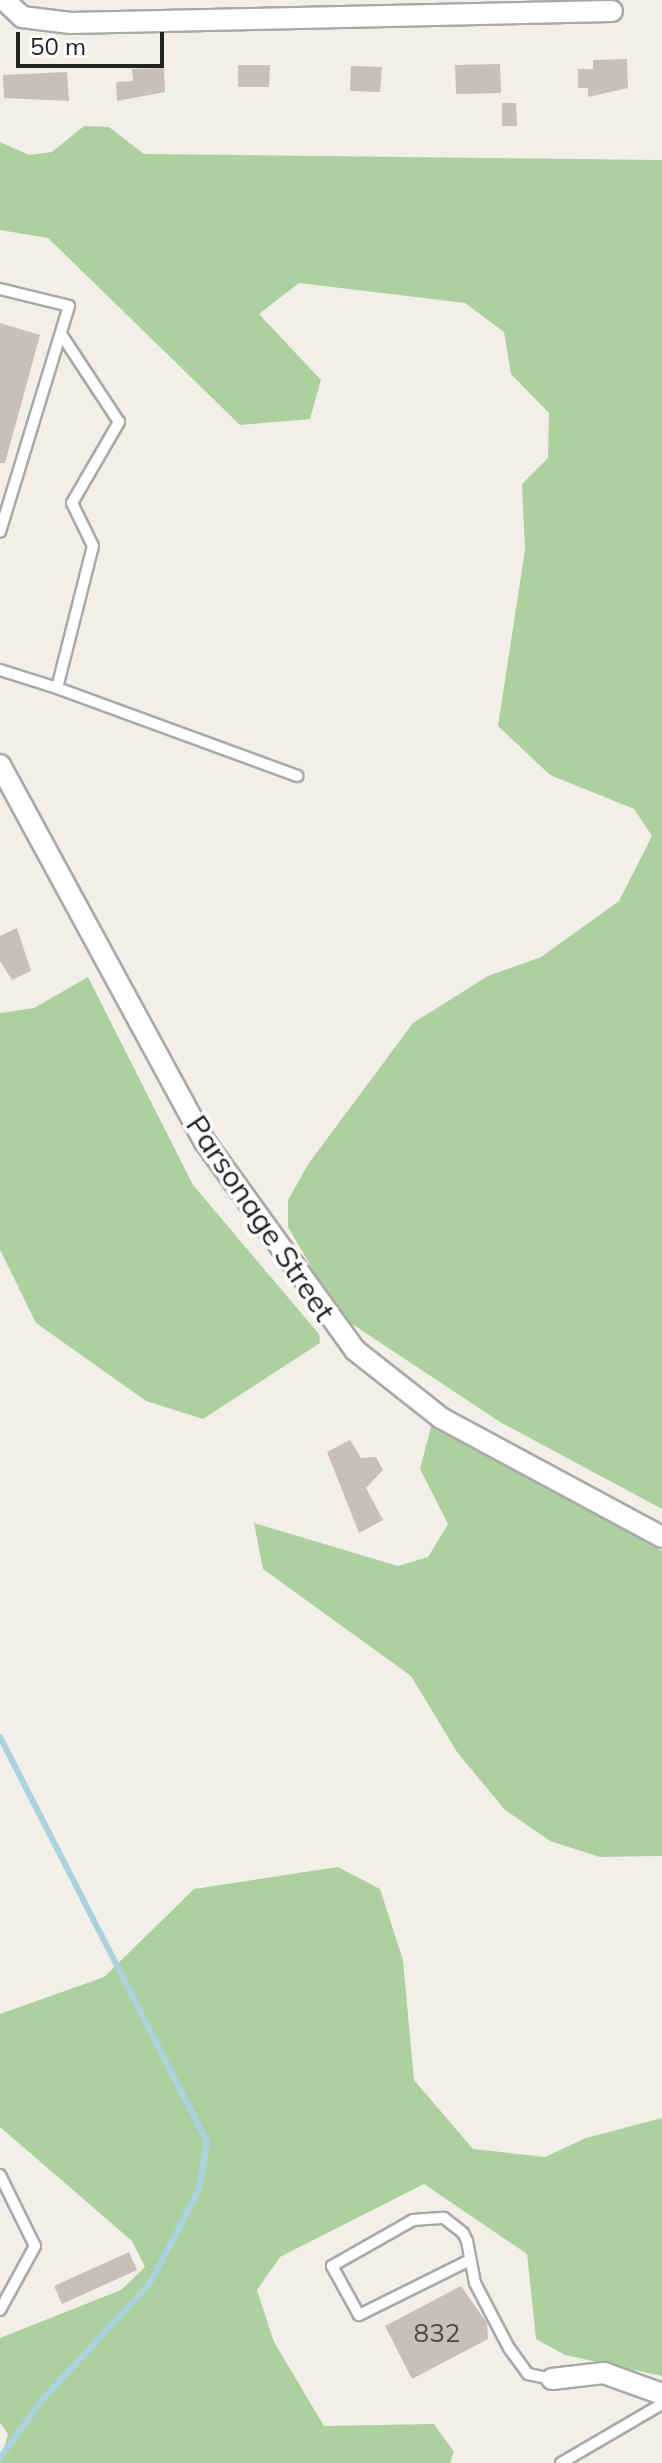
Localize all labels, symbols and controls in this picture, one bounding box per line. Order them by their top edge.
scale bar [20,16,168,66]
text: 50 m [30,31,86,61]
street label: Parsonage Street [179,1108,343,1328]
house number: 832 [414,2317,460,2349]

